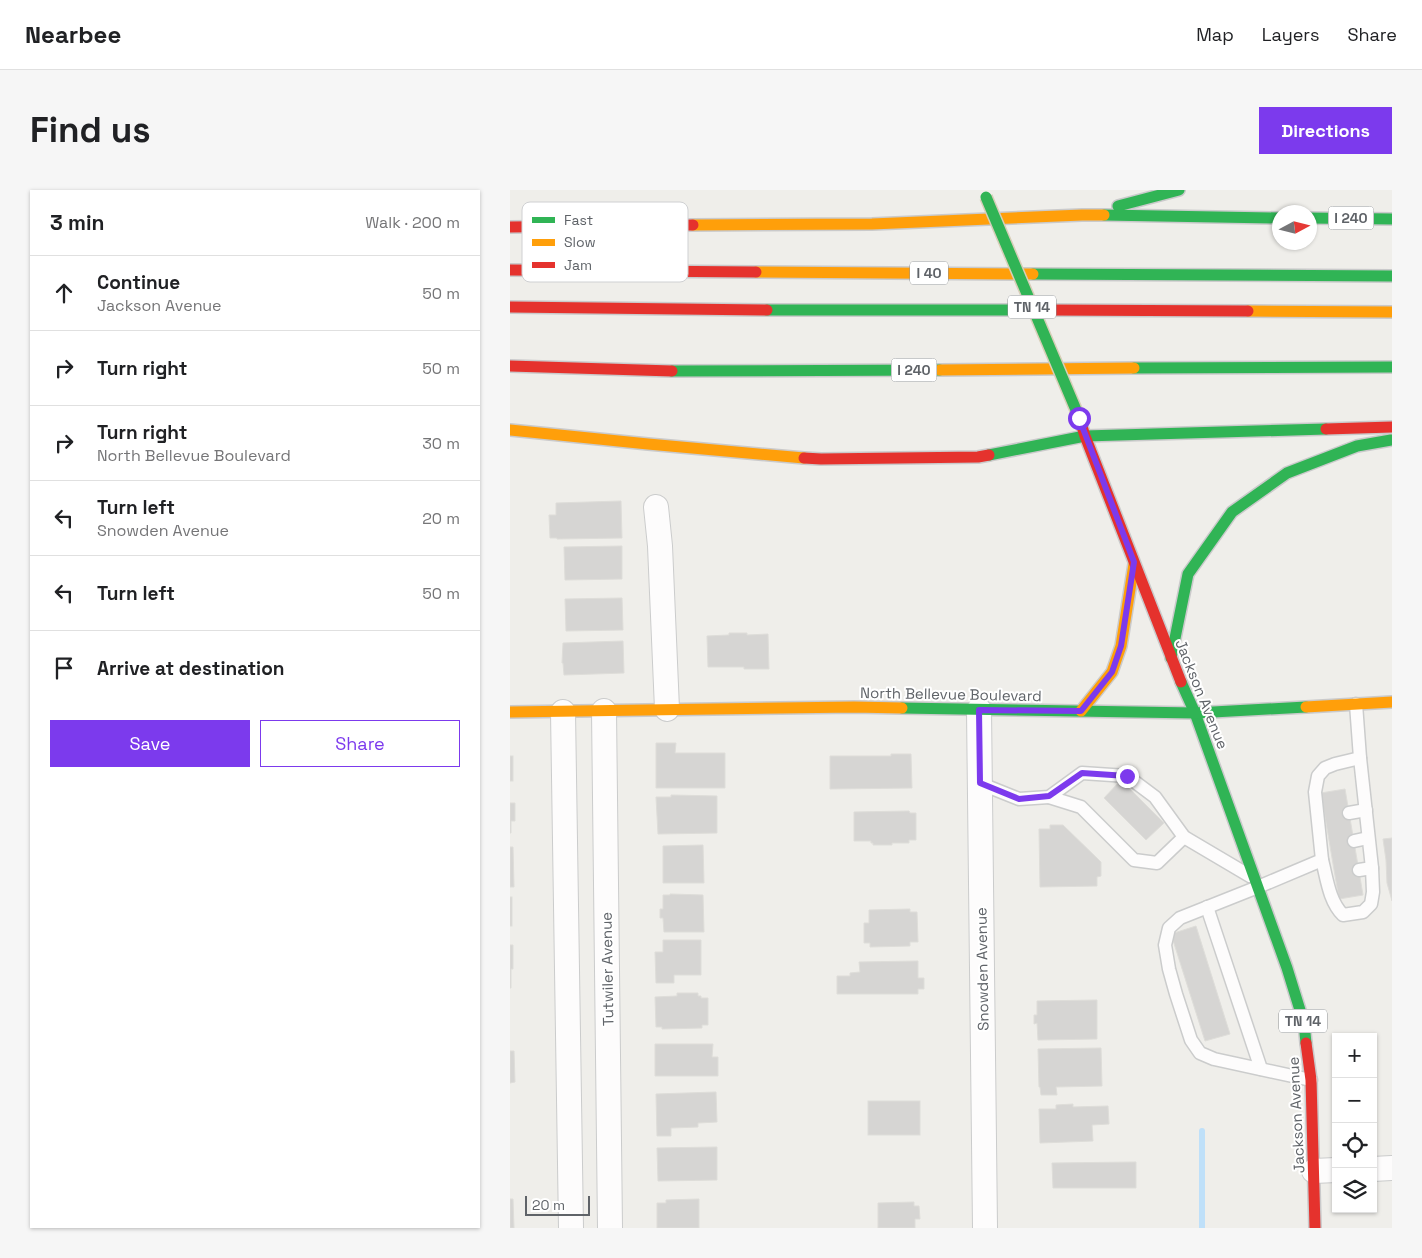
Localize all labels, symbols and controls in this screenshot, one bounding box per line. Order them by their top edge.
text: Nearbee [25,19,121,50]
text: Map [1196,23,1234,46]
text: Layers [1262,23,1319,46]
text: Share [1347,23,1397,46]
button: Directions [1259,107,1392,154]
text: Find us [30,108,151,152]
legend [522,202,688,282]
north arrow [1272,205,1317,250]
road number: I 240 [1328,206,1374,230]
text: 3 min [50,209,105,236]
text: Fast [564,211,593,229]
text: Walk · 200 m [365,212,460,233]
text: Slow [564,233,596,251]
text: Jam [564,256,592,274]
road number: I 40 [910,262,948,285]
text: Continue [97,270,180,295]
icon: ahead [50,279,78,307]
text: 50 m [422,283,460,304]
text: Jackson Avenue [97,295,222,316]
road number: TN 14 [1008,295,1056,318]
icon: right [50,354,78,382]
text: Turn right [97,356,187,381]
text: 50 m [422,358,460,379]
road number: I 240 [892,358,936,382]
route start [1068,407,1091,430]
text: Turn right [97,420,187,445]
icon: right [50,429,78,457]
text: 30 m [422,433,460,454]
text: North Bellevue Boulevard [97,445,291,466]
text: Turn left [97,495,175,520]
icon: left [50,504,78,532]
text: 20 m [422,508,460,529]
text: Snowden Avenue [97,520,229,541]
icon: left [50,579,78,607]
text: Turn left [97,581,175,606]
text: 50 m [422,583,460,604]
street label: Jackson Avenue [1171,636,1233,752]
icon: arrive [50,654,78,682]
text: Arrive at destination [97,656,285,681]
street label: North Bellevue Boulevard [860,683,1042,705]
button: Save [50,720,250,767]
button: Share [260,720,460,767]
route end [1116,765,1139,788]
street label: Snowden Avenue [971,907,993,1031]
street label: Tutwiler Avenue [597,912,617,1026]
road number: TN 14 [1279,1009,1327,1032]
map controls [1332,1033,1377,1213]
button: + [1332,1033,1377,1078]
street label: Jackson Avenue [1283,1056,1309,1174]
button: − [1332,1078,1377,1123]
button: locate [1332,1123,1377,1168]
button: layers [1332,1168,1377,1213]
scale bar [525,1193,590,1216]
text: 20 m [532,1196,565,1214]

